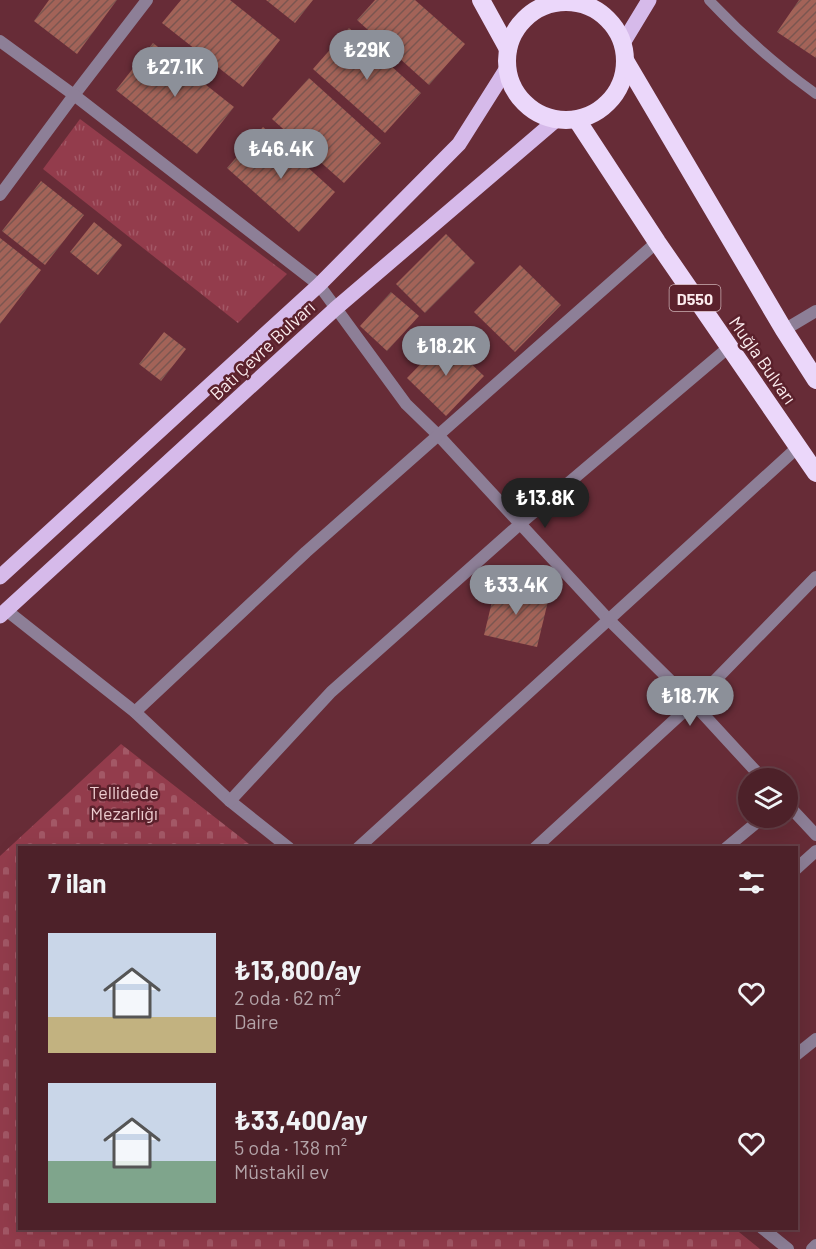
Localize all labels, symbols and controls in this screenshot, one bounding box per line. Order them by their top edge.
pin: ₺29K [331,30,403,81]
text: ₺29K [343,37,391,61]
pin: ₺27.1K [126,47,224,98]
text: ₺27.1K [146,54,204,78]
pin: ₺46.4K [232,129,330,180]
text: ₺46.4K [248,136,314,160]
road number: D550 [670,285,720,311]
street label: Batı Çevre Bulvarı [205,296,319,404]
street label: Muğla Bulvarı [725,312,801,408]
pin: ₺18.2K [397,326,495,377]
text: ₺18.2K [416,333,476,357]
pin: ₺13.8K [496,478,594,529]
text: ₺13.8K [515,485,575,509]
pin: ₺33.4K [467,565,565,616]
text: ₺33.4K [484,572,548,596]
pin: ₺18.7K [641,676,739,727]
text: ₺18.7K [661,683,719,707]
map controls [738,768,798,828]
button: layers [738,768,798,828]
park label: Tellidede Mezarlığı [89,781,159,824]
icon: filters [735,866,768,899]
text: 7 ilan [48,867,107,898]
text: ₺13,800/ay [234,954,361,985]
icon: home [96,957,168,1029]
icon: heart [735,977,768,1010]
text: 2 oda · 62 m² [234,985,341,1009]
text: Daire [234,1009,279,1033]
text: ₺33,400/ay [234,1104,368,1135]
icon: home [96,1107,168,1179]
icon: heart [735,1127,768,1160]
text: 5 oda · 138 m² [234,1135,347,1159]
text: Müstakil ev [234,1159,329,1183]

